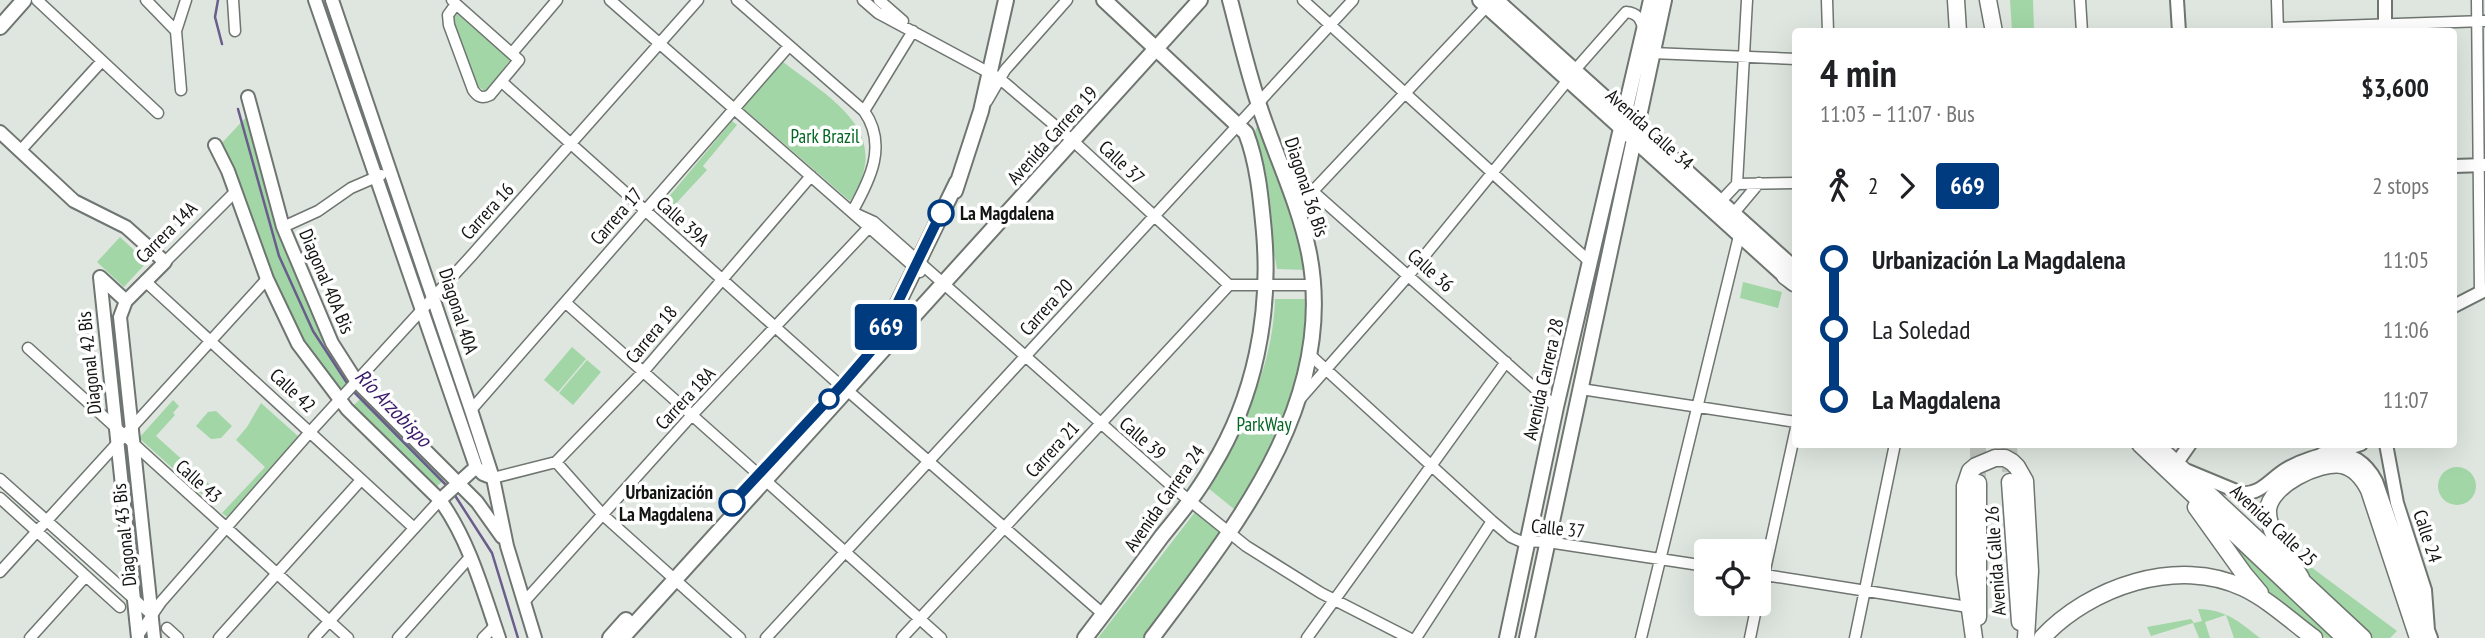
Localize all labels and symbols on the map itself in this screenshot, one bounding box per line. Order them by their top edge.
street label: Avenida Carrera 19 [1002,81,1102,189]
street label: Avenida Calle 34 [1601,83,1699,175]
park label: Park Brazil [791,124,860,148]
street label: Diagonal 36 Bis [1280,134,1334,240]
street label: Calle 37 [1094,135,1150,189]
street label: Carrera 16 [455,178,519,244]
street label: Carrera 17 [585,182,647,250]
street label: Calle 39A [652,191,714,251]
street label: Carrera 14A [130,196,202,268]
marker: La Magdalena [928,200,954,226]
place label: La Magdalena [960,201,1054,225]
street label: Diagonal 40A Bis [294,225,360,337]
street label: Calle 36 [1403,243,1459,297]
street label: Diagonal 40A [434,265,484,357]
street label: Carrera 20 [1014,274,1078,340]
street label: Carrera 18 [620,300,682,368]
line badge: 669 [846,304,926,350]
street label: Diagonal 42 Bis [72,310,106,416]
street label: Avenida Carrera 28 [1517,316,1569,442]
street label: Carrera 18A [650,362,720,434]
street label: Calle 42 [265,363,321,417]
water label: Río Arzobispo [349,363,439,454]
unlabelled marker [819,389,839,409]
street label: Calle 39 [1115,411,1171,465]
park label: ParkWay [1236,412,1292,436]
street label: Carrera 21 [1020,416,1084,482]
street label: Avenida Carrera 24 [1119,440,1210,556]
street label: Calle 43 [171,454,227,508]
street label: Avenida Calle 25 [2226,479,2322,571]
place label: Urbanización La Magdalena [619,480,713,526]
street label: Diagonal 43 Bis [107,482,141,588]
marker: Urbanización La Magdalena [719,490,745,516]
street label: Avenida Calle 26 [1979,505,2011,617]
street label: Calle 24 [2408,507,2448,566]
street label: Calle 37 [1530,513,1586,543]

